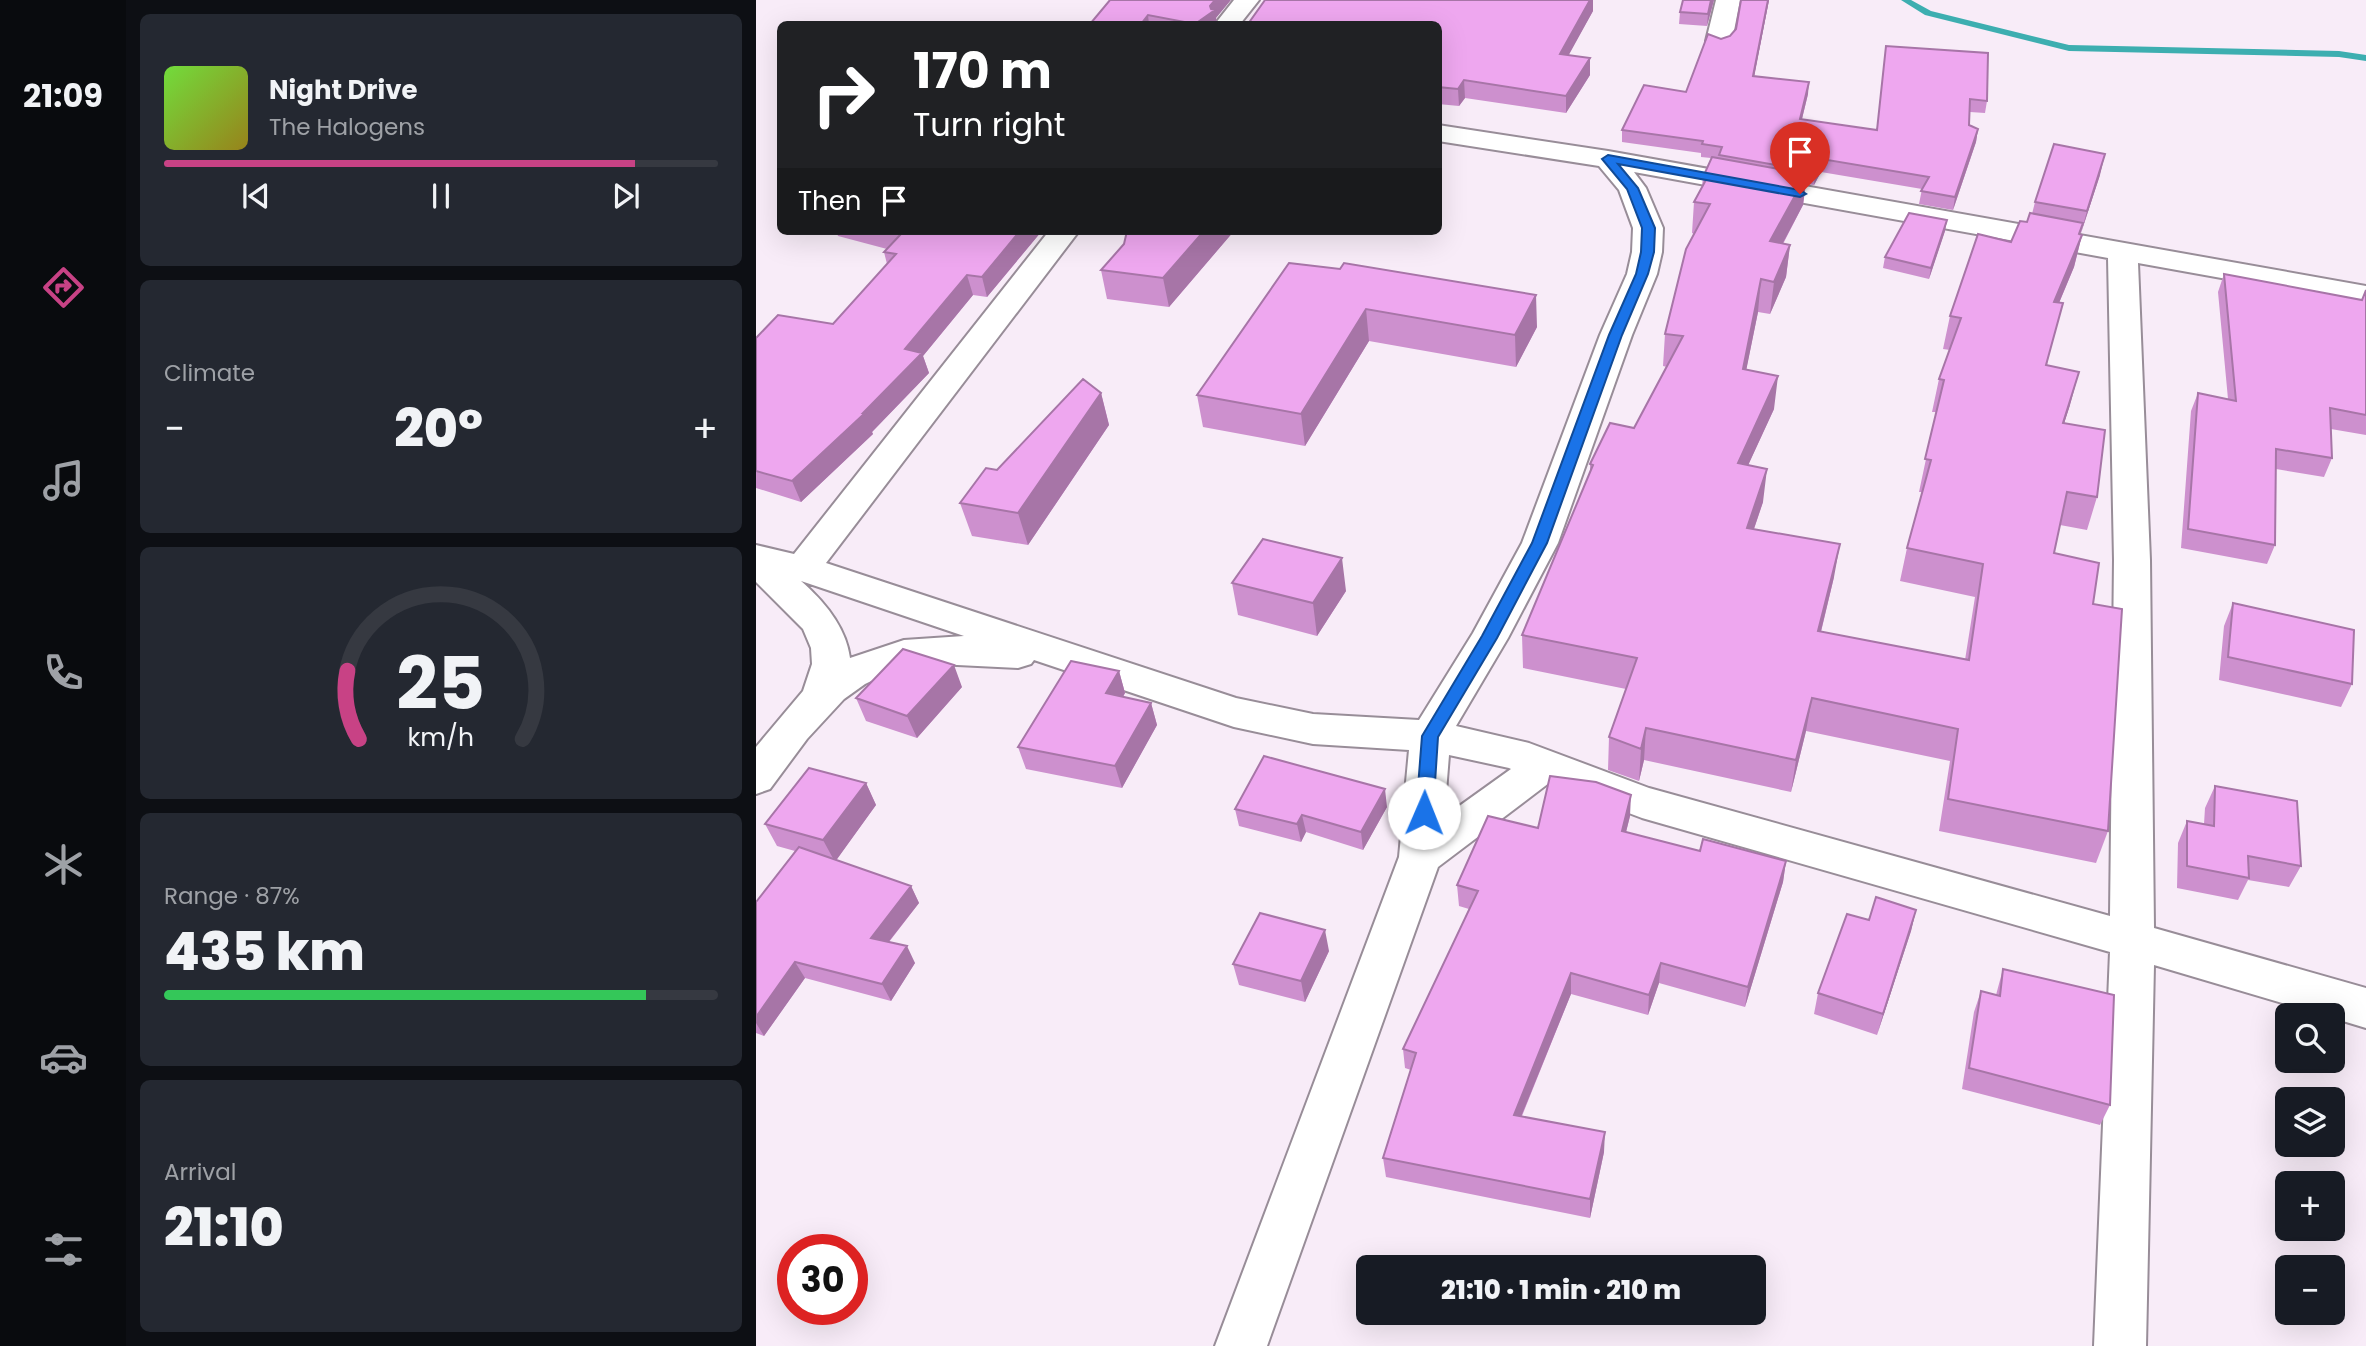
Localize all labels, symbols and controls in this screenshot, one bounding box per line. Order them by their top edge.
text: 170 m [913,37,1052,105]
icon: right [798,49,889,140]
text: Night Drive [269,72,417,108]
text: 21:09 [23,73,103,118]
text: Turn right [913,102,1065,147]
text: The Halogens [269,111,425,143]
pin [1770,122,1830,194]
icon: arrive [1781,133,1819,171]
icon: previous [237,177,275,215]
icon: pause [422,177,460,215]
icon: next [607,177,645,215]
icon: arrive [875,182,913,220]
text: Then [798,183,861,219]
icon: directions [39,263,88,312]
text: Climate [164,357,255,389]
text: 20° [394,392,483,465]
text: − [164,402,185,455]
text: + [692,402,718,455]
icon: music [39,456,88,505]
text: 25 [397,633,485,734]
icon: phone [39,648,88,697]
text: km/h [408,720,474,755]
position arrow [1387,776,1461,850]
icon: climate [39,840,88,889]
text: Range · 87% [164,880,300,912]
text: 435 km [164,915,365,988]
map controls [2275,1003,2345,1325]
button: search [2275,1003,2345,1073]
icon: car [39,1033,88,1082]
button: layers [2275,1087,2345,1157]
text: Arrival [164,1156,236,1188]
button: + [2275,1171,2345,1241]
text: 21:10 [164,1191,284,1264]
icon: filters [39,1225,88,1274]
speed limit sign: 30 [777,1234,868,1325]
button: − [2275,1255,2345,1325]
text: 21:10 · 1 min · 210 m [1441,1272,1681,1308]

